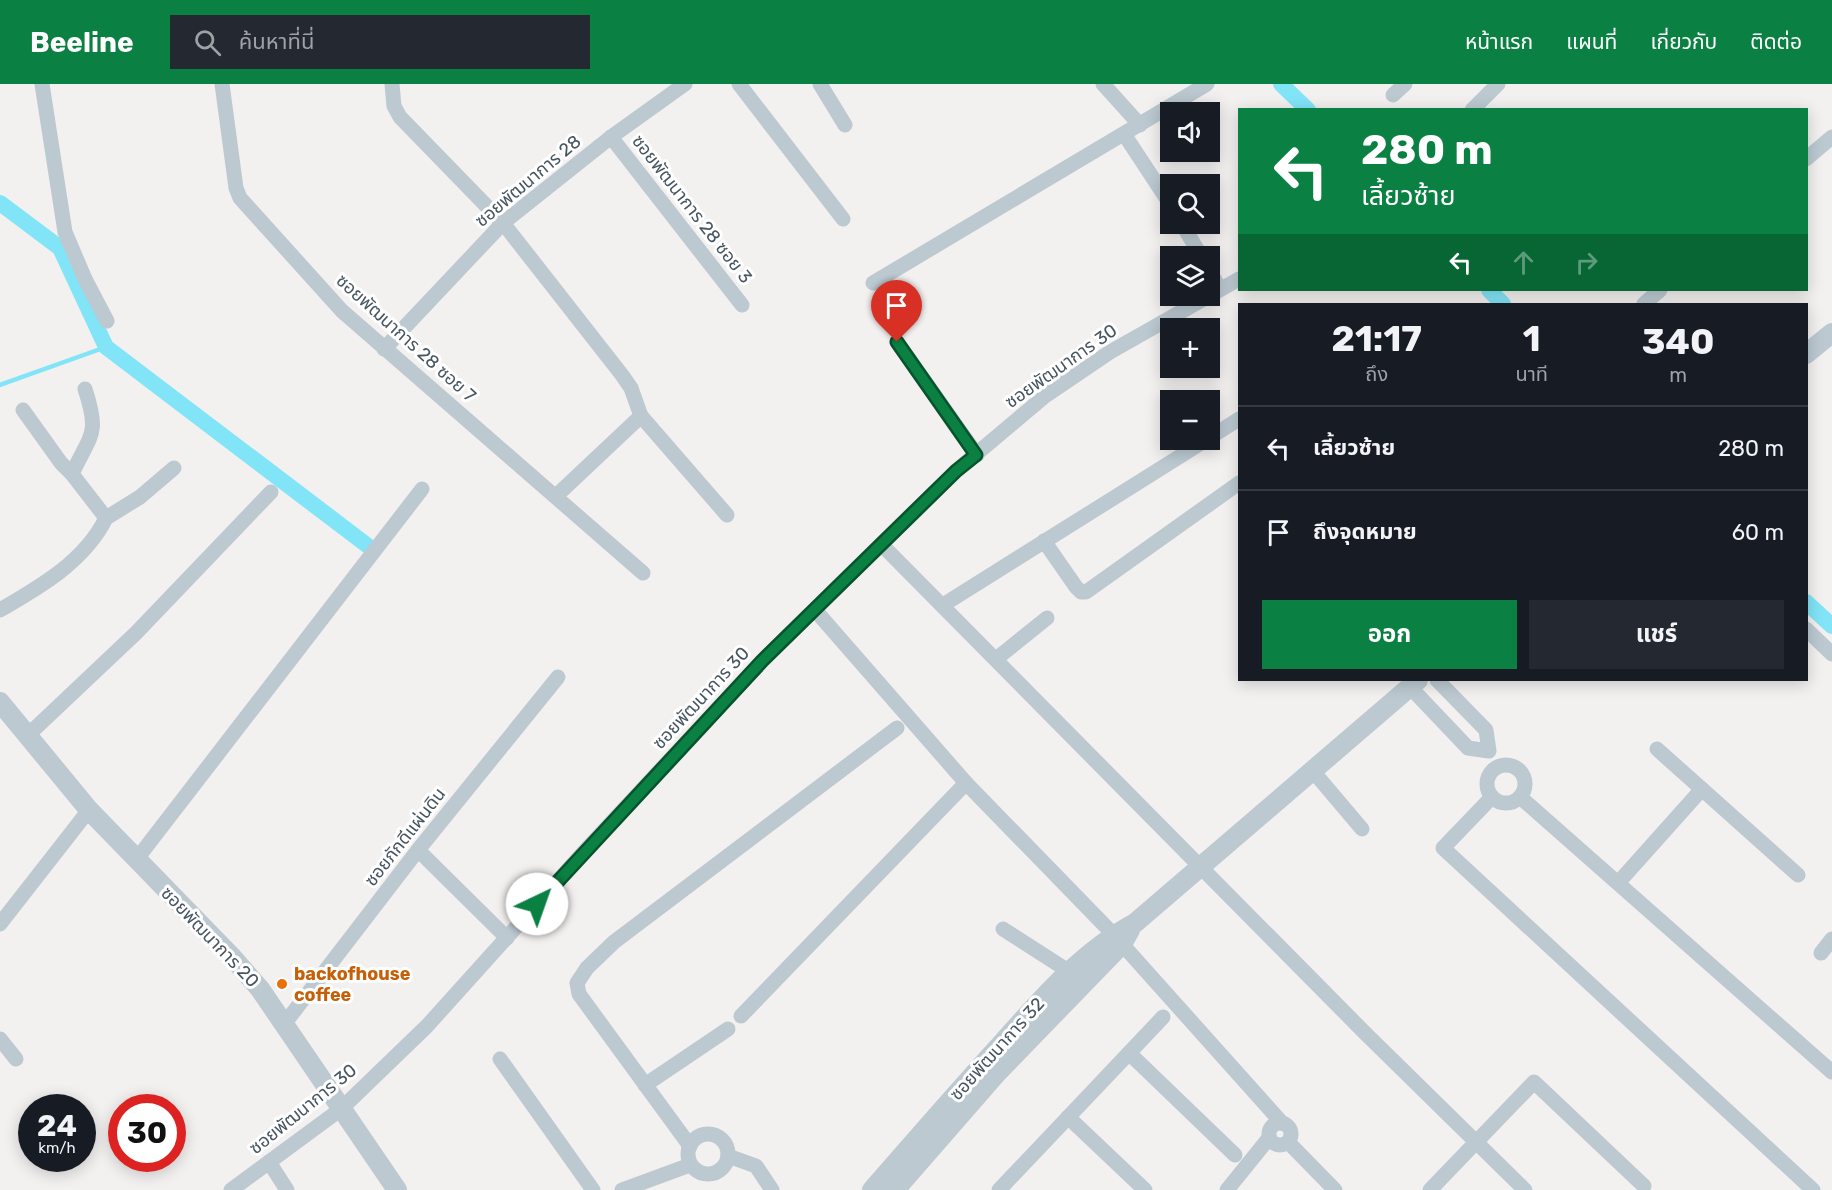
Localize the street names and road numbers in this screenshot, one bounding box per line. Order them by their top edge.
street label: ซอยพัฒนาการ 28 [471,130,585,232]
street label: ซอยพัฒนาการ 28 ซอย 3 [627,130,757,288]
street label: ซอยพัฒนาการ 28 ซอย 7 [332,269,480,407]
street label: ซอยพัฒนาการ 30 [1001,319,1121,413]
street label: ซอยพัฒนาการ 30 [648,642,754,754]
street label: ซอยภักดีแผ่นดิน [360,783,450,891]
street label: ซอยพัฒนาการ 20 [156,882,264,992]
street label: ซอยพัฒนาการ 32 [945,993,1049,1105]
street label: ซอยพัฒนาการ 30 [245,1059,361,1159]

